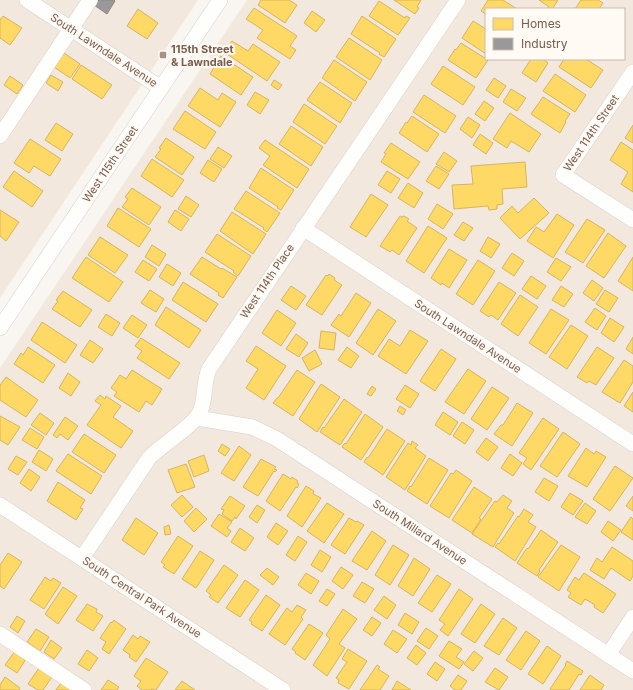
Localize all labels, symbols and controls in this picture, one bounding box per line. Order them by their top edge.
legend [485,8,625,60]
street label: South Lawndale Avenue [48,10,160,90]
text: Homes [521,16,561,31]
text: Industry [521,36,568,51]
place label: 115th Street & Lawndale [171,42,234,69]
marker: 115th Street & Lawndale [158,50,168,60]
street label: West 114th Street [560,92,622,174]
street label: West 115th Street [79,123,141,205]
street label: West 114th Place [237,241,297,321]
street label: South Lawndale Avenue [412,296,524,376]
street label: South Millard Avenue [370,496,470,568]
street label: South Central Park Avenue [80,553,204,641]

